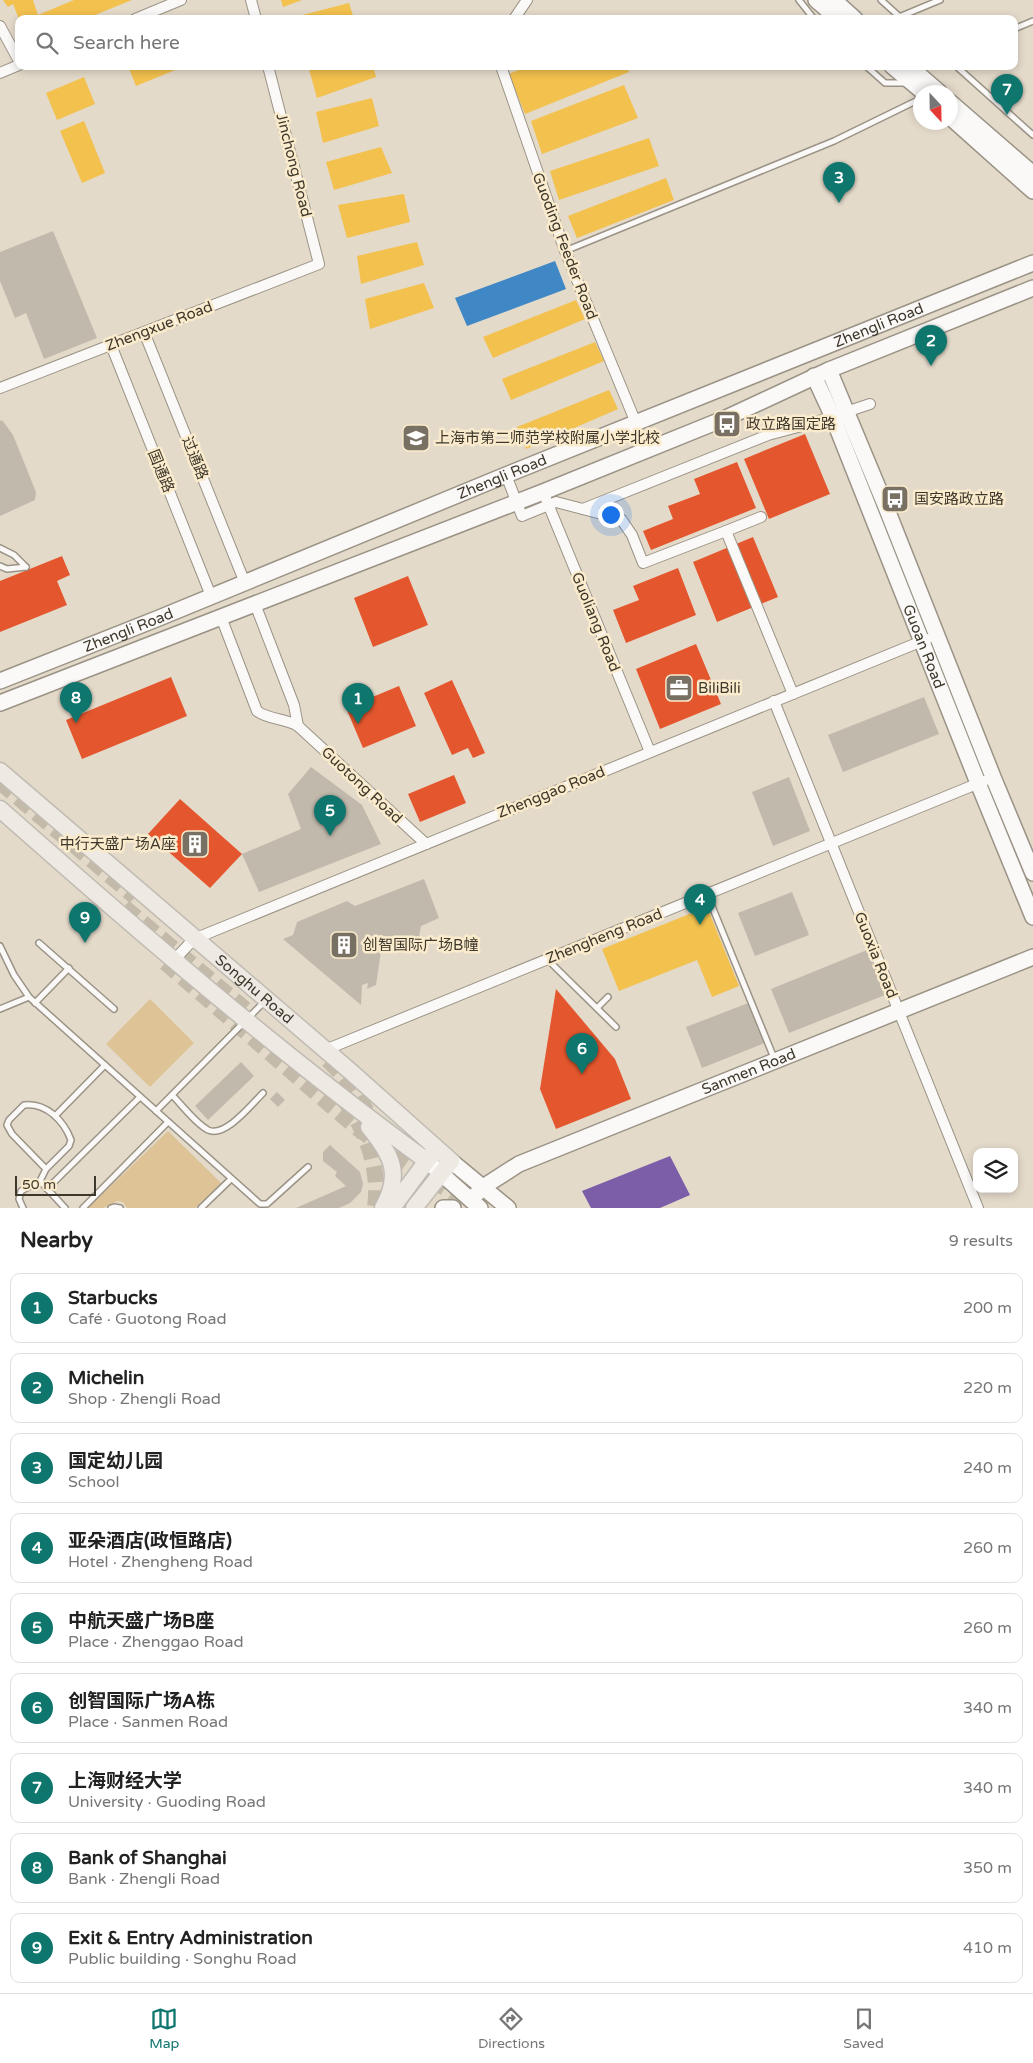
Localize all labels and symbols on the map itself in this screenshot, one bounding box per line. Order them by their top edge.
pin: 7 [991,74,1023,115]
north arrow [913,85,958,130]
street label: Jinchong Road [272,111,316,219]
pin: 3 [823,162,855,203]
street label: Guoding Feeder Road [529,170,601,322]
street label: Zhengxue Road [103,297,215,355]
street label: Zhengli Road [831,299,926,351]
pin: 2 [915,325,947,366]
bus stop icon: 政立路国定路 [712,409,742,439]
place label: 政立路国定路 [746,415,836,433]
school or university icon: 上海市第二师范学校附属小学北校 [401,423,431,453]
place label: 上海市第二师范学校附属小学北校 [435,429,660,447]
street label: 过通路 [178,434,212,482]
street label: 国通路 [144,447,178,495]
street label: Zhengli Road [455,451,549,503]
bus stop icon: 国安路政立路 [880,484,910,514]
place label: 国安路政立路 [914,490,1004,508]
your location [598,502,624,528]
street label: Guoliang Road [568,570,624,674]
street label: Guoan Road [899,602,949,691]
street label: Zhengli Road [81,604,176,656]
office icon: BiliBili [664,673,694,703]
place label: BiliBili [698,679,741,697]
pin: 8 [60,682,92,723]
pin: 1 [342,683,374,724]
street label: Guotong Road [318,743,406,827]
street label: Zhenggao Road [495,762,607,822]
pin: 5 [314,795,346,836]
building icon: 中行天盛广场A座 [180,829,210,859]
place label: 中行天盛广场A座 [60,835,176,853]
pin: 4 [684,884,716,925]
pin: 9 [69,902,101,943]
street label: Zhengheng Road [543,904,665,968]
street label: Guoxia Road [851,909,901,1001]
building icon: 创智国际广场B幢 [329,930,359,960]
place label: 创智国际广场B幢 [363,936,478,954]
street label: Songhu Road [212,951,297,1027]
pin: 6 [566,1033,598,1074]
street label: Sanmen Road [699,1045,798,1099]
scale bar [15,1173,96,1196]

